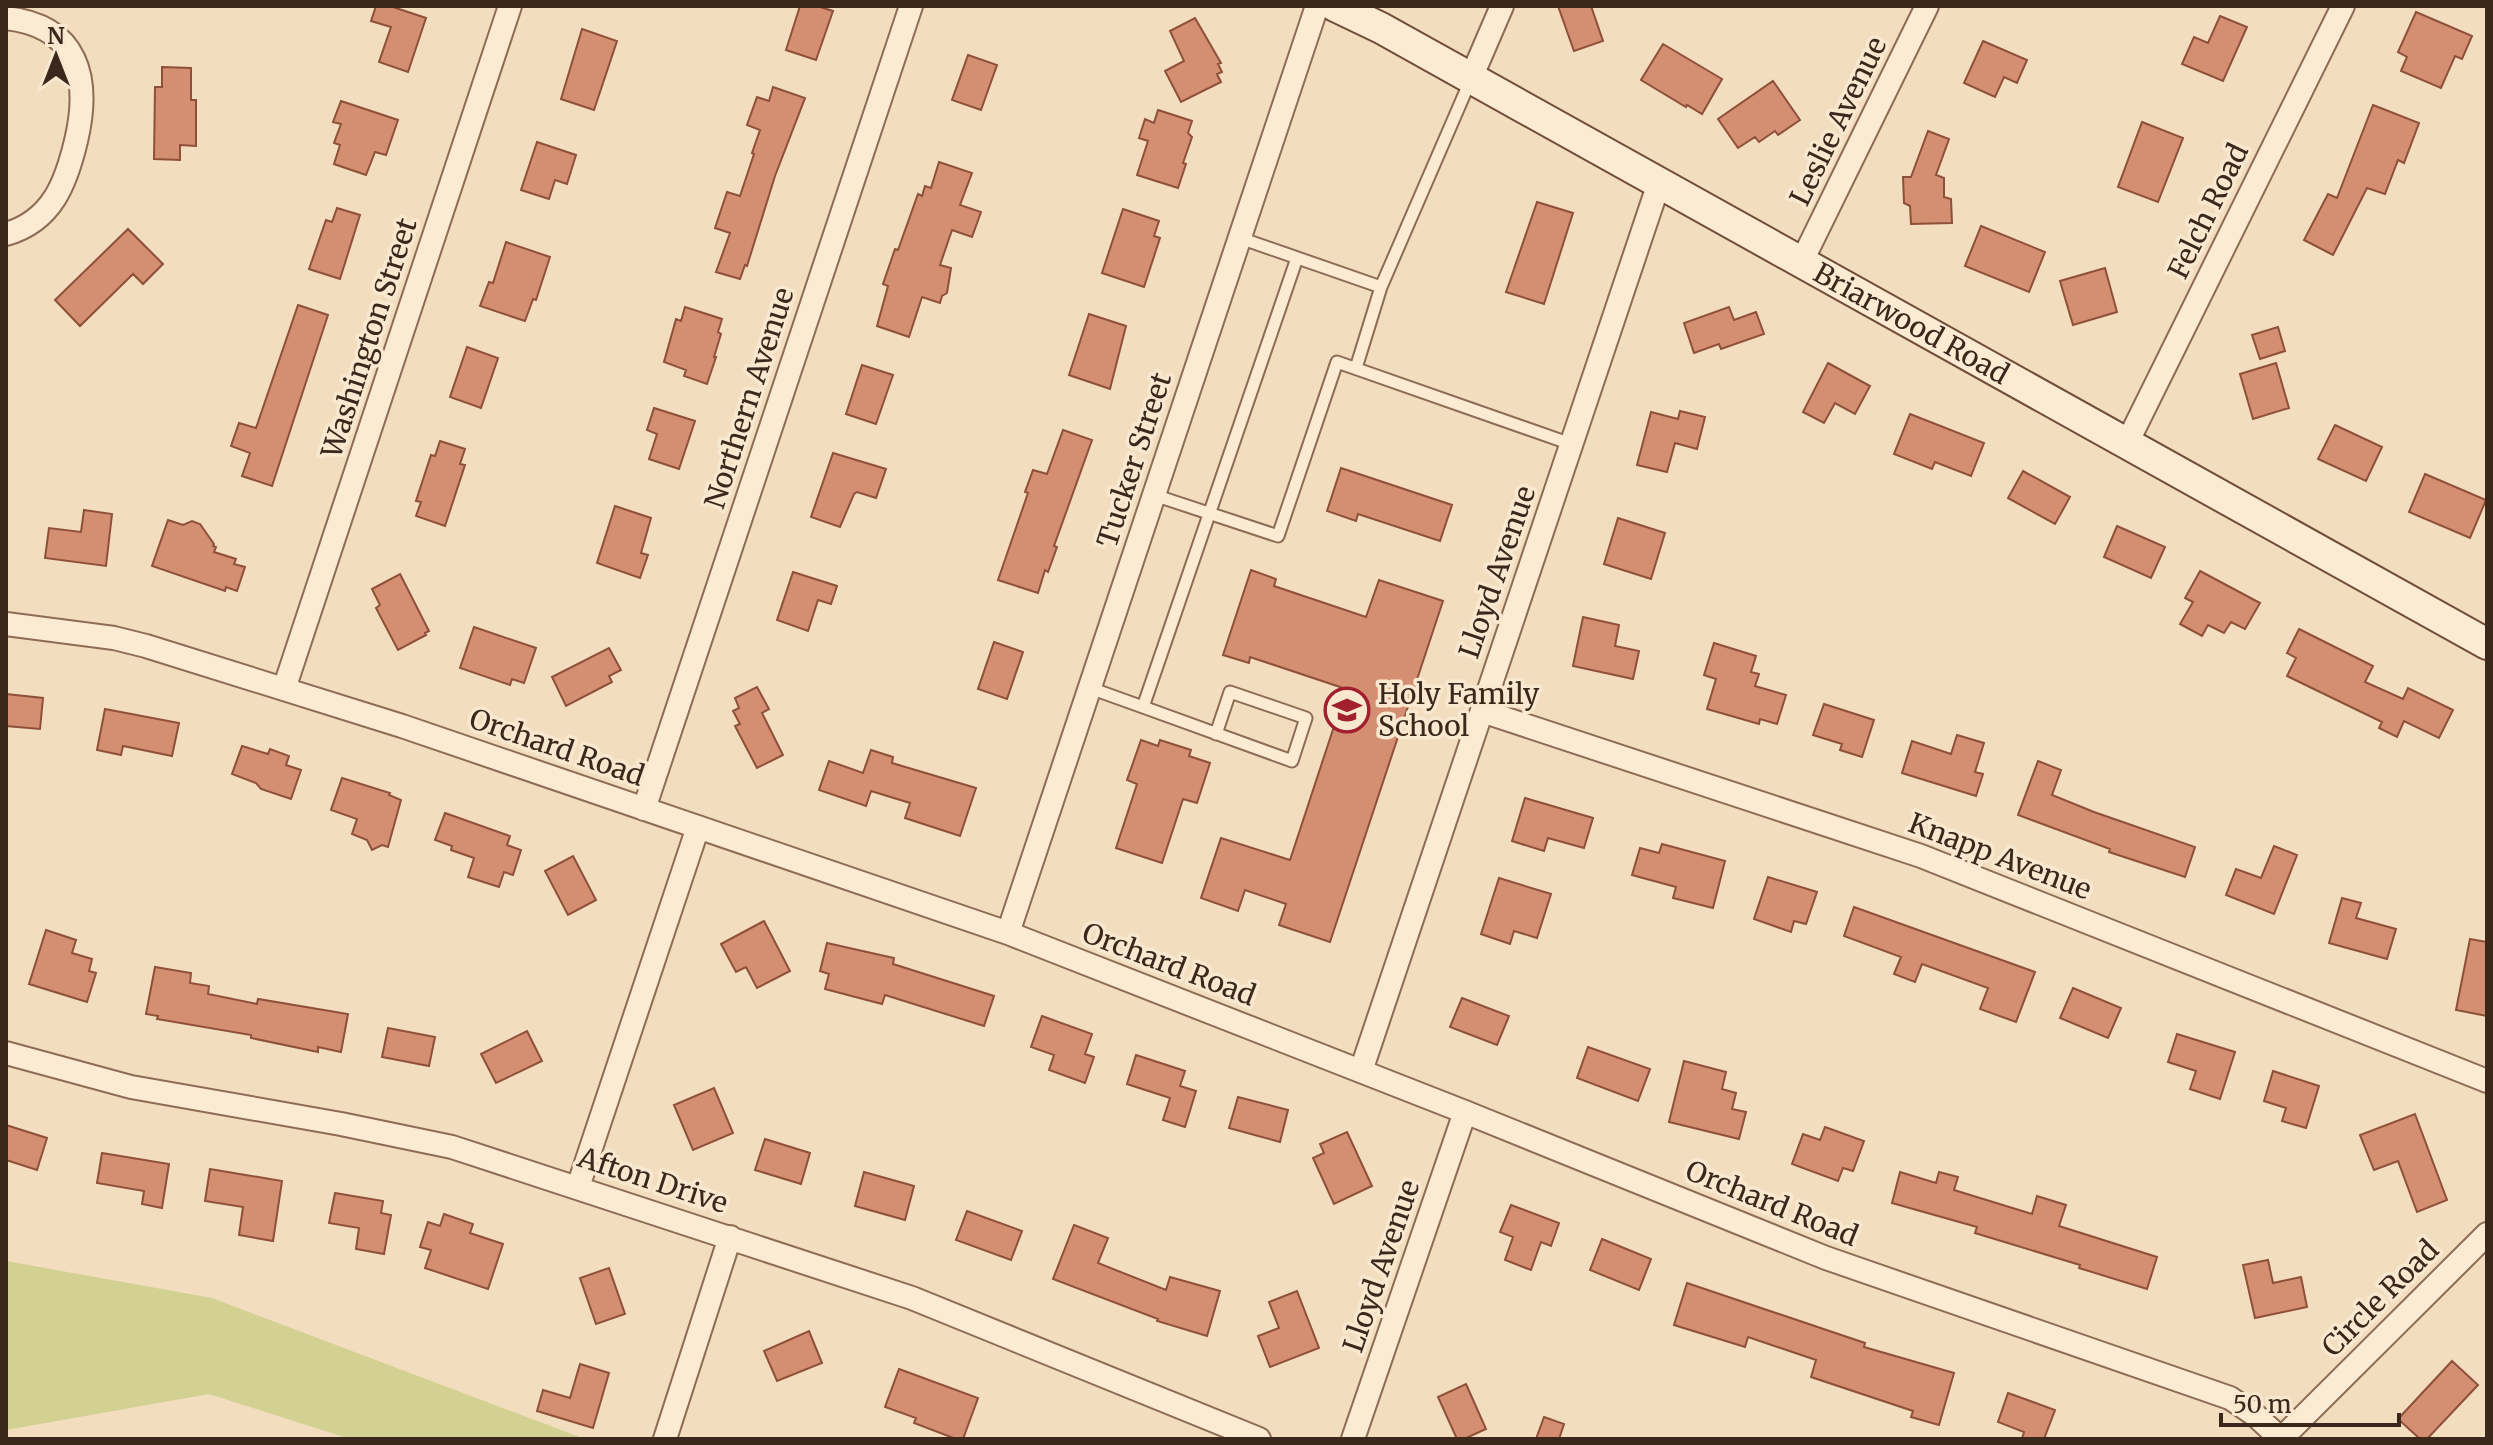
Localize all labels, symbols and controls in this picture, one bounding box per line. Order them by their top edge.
north arrow [16,16,96,96]
text: N [47,22,65,50]
street label: Leslie Avenue [1782,31,1894,211]
street label: Felch Road [2160,137,2256,285]
street label: Washington Street [313,213,425,463]
street label: Briarwood Road [1807,255,2015,392]
street label: Northern Avenue [696,283,802,513]
street label: Tucker Street [1089,368,1179,552]
street label: Lloyd Avenue [1451,481,1543,663]
place label: Holy Family School [1378,676,1540,744]
school or university icon: Holy Family School [1323,686,1371,734]
street label: Orchard Road [465,700,649,794]
street label: Knapp Avenue [1904,805,2096,907]
street label: Orchard Road [1077,914,1261,1014]
street label: Afton Drive [573,1139,732,1221]
street label: Orchard Road [1681,1152,1864,1254]
street label: Lloyd Avenue [1335,1175,1427,1357]
street label: Circle Road [2314,1232,2446,1364]
scale bar [2221,1377,2399,1427]
text: 50 m [2233,1389,2292,1420]

